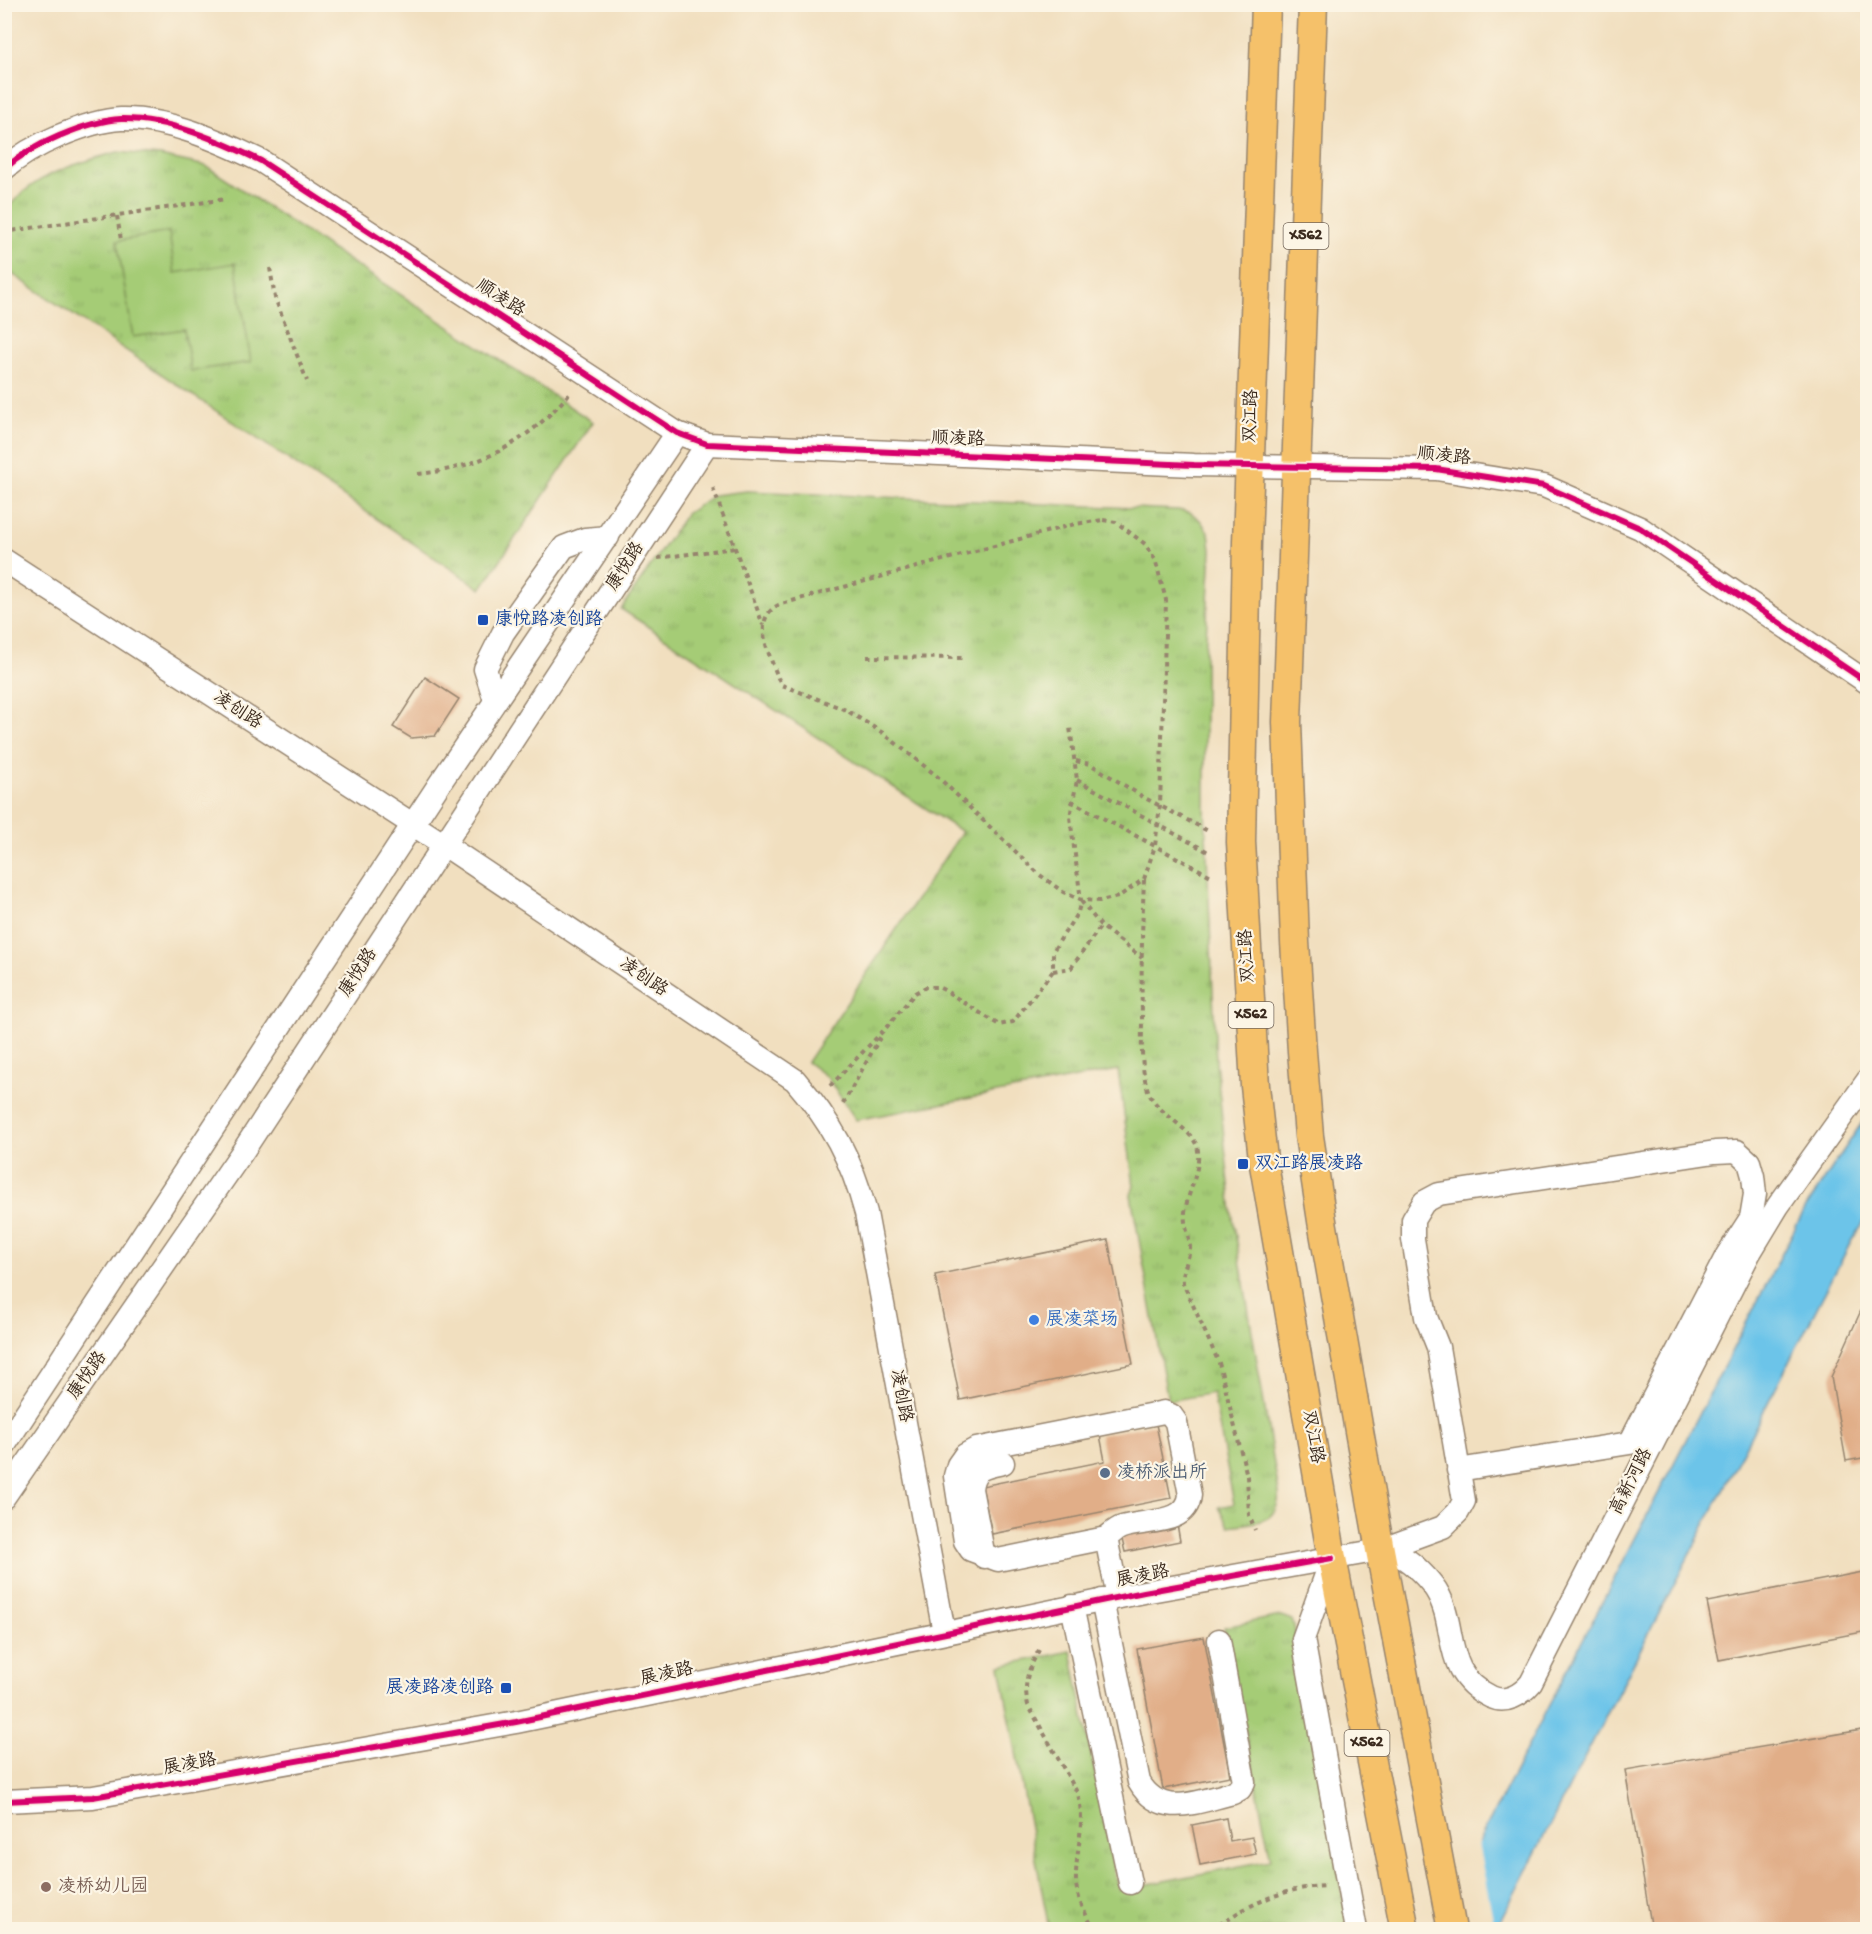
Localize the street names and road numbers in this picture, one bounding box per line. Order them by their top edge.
road number: X562 [1284,223,1328,249]
street label: 顺凌路 [472,275,529,323]
street label: 双江路 [1240,389,1263,443]
street label: 顺凌路 [931,428,985,451]
street label: 顺凌路 [1416,443,1472,470]
street label: 康悦路 [601,538,650,595]
street label: 凌创路 [209,687,266,735]
street label: 双江路 [1235,928,1260,984]
street label: 康悦路 [334,944,383,1001]
street label: 凌创路 [615,953,672,1002]
road number: X562 [1228,1002,1274,1028]
street label: 康悦路 [62,1347,112,1404]
street label: 凌创路 [885,1367,916,1425]
street label: 双江路 [1297,1408,1328,1465]
street label: 高新河路 [1605,1445,1658,1519]
street label: 展凌路 [1114,1561,1172,1592]
street label: 展凌路 [638,1658,696,1691]
road number: X562 [1344,1730,1390,1756]
street label: 展凌路 [161,1749,218,1780]

